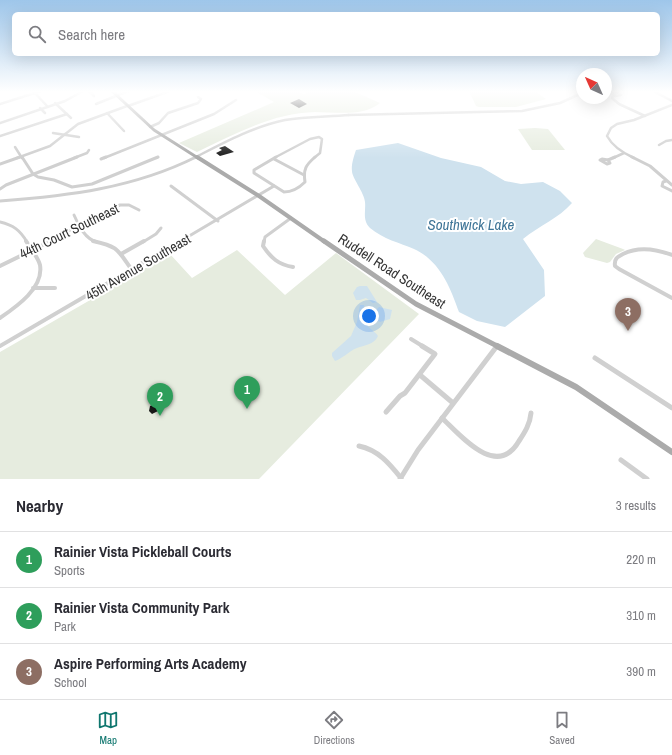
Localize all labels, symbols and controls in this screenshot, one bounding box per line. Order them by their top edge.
search box [12,12,660,56]
icon: search [26,23,48,45]
text: Search here [58,24,125,45]
north arrow [576,68,612,104]
street label: 44th Court Southeast [16,199,122,263]
water label: Southwick Lake [428,214,515,235]
street label: 45th Avenue Southeast [82,230,194,304]
street label: Ruddell Road Southeast [335,230,449,312]
pin: 3 [615,298,641,331]
your location [359,306,379,326]
pin: 1 [234,376,260,409]
pin: 2 [147,383,173,416]
text: Nearby [16,494,63,517]
text: 3 results [616,497,656,514]
text: Rainier Vista Pickleball Courts [54,541,232,562]
text: 1 [26,551,32,568]
text: 220 m [626,551,656,568]
text: Sports [54,562,85,579]
text: Rainier Vista Community Park [54,597,229,618]
text: 2 [26,607,32,624]
text: 310 m [626,607,656,624]
text: Park [54,618,76,635]
text: Aspire Performing Arts Academy [54,653,247,674]
text: 3 [26,663,32,680]
text: 390 m [626,663,656,680]
text: School [54,674,87,691]
tab: Map [97,709,119,747]
tab: Directions [314,709,355,747]
tab: Saved [549,709,575,747]

